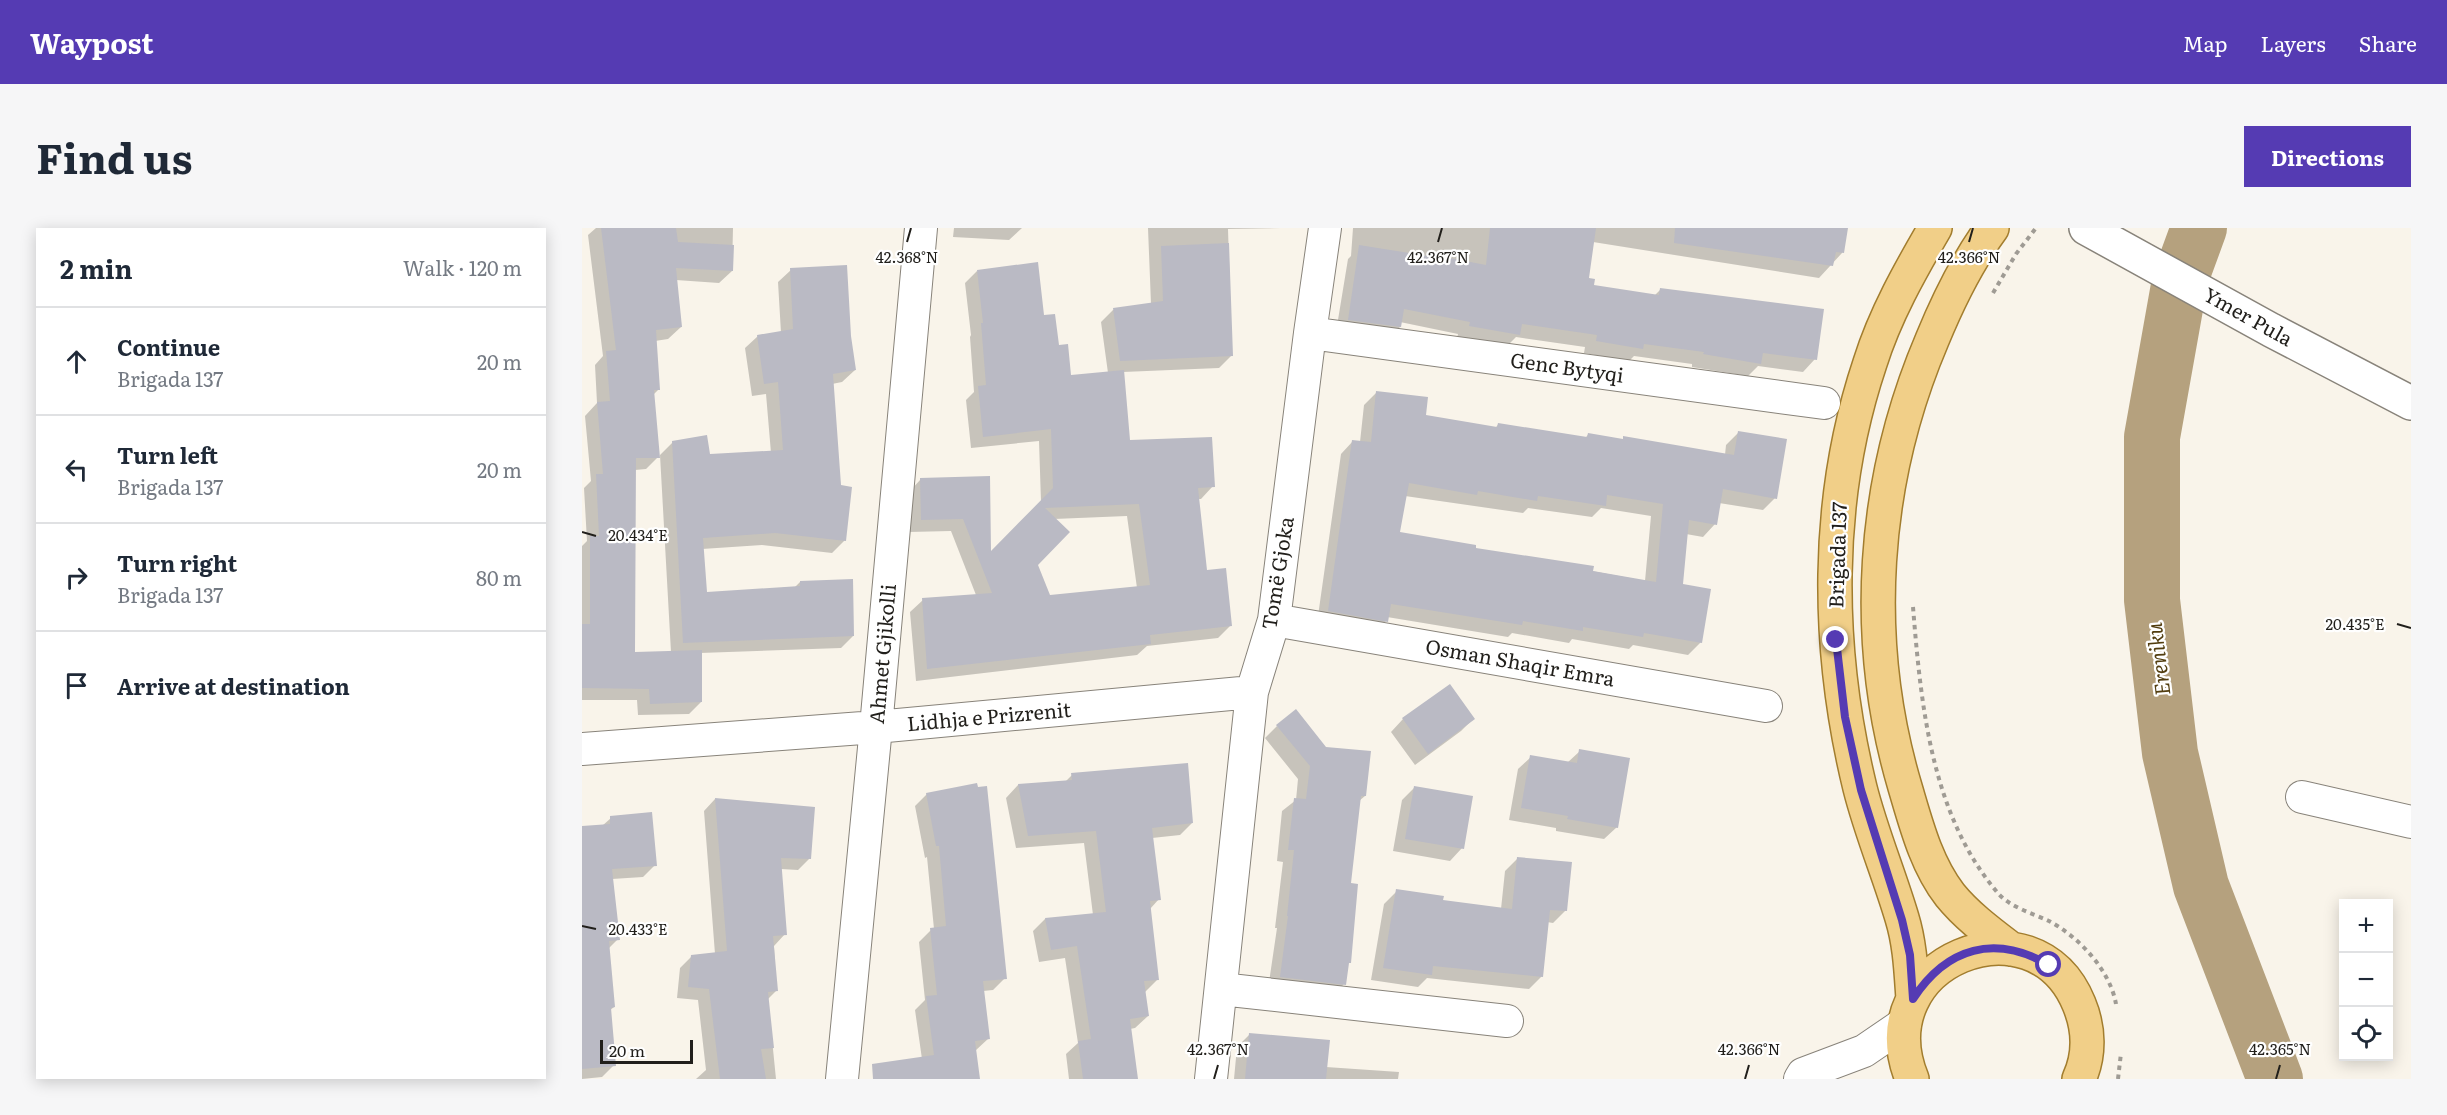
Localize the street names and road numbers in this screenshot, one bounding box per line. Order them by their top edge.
street label: Ymer Pula [2199,278,2299,352]
street label: Genc Bytyqi [1509,343,1626,389]
street label: Brigada 137 [1819,501,1853,609]
street label: Tomë Gjoka [1252,514,1300,631]
street label: Ahmet Gjikolli [860,582,902,725]
street label: Osman Shaqir Emra [1423,630,1618,692]
street label: Lidhja e Prizrenit [906,693,1072,737]

